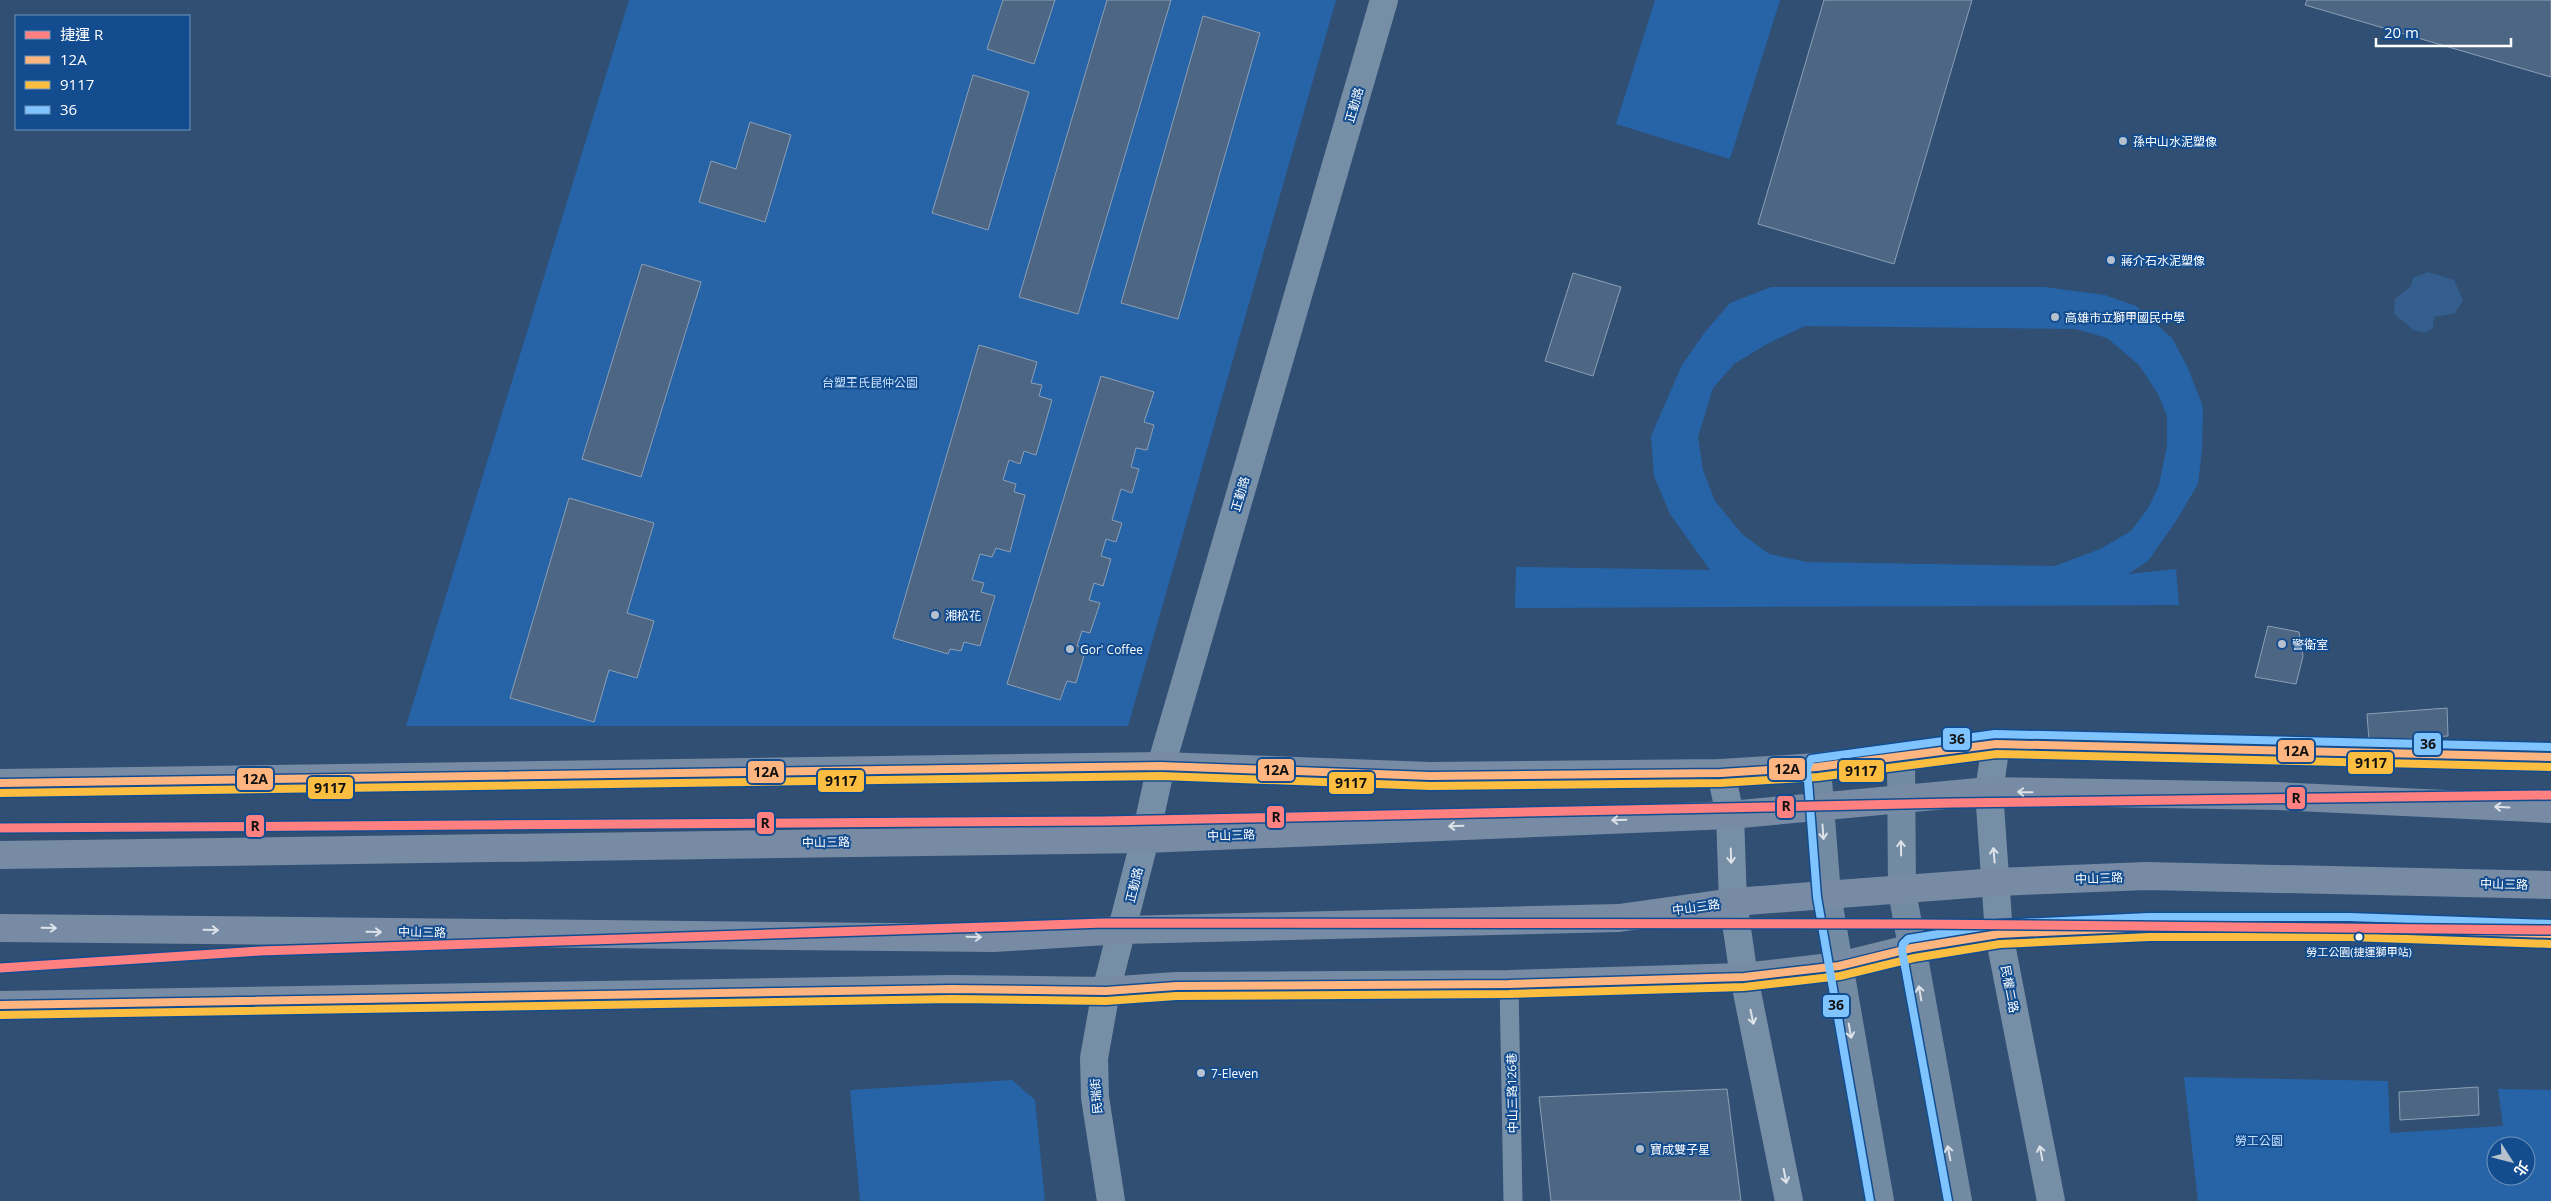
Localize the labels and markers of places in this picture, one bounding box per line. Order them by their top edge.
place label: 孫中山水泥塑像 [2133,133,2217,150]
marker: 孫中山水泥塑像 [2117,135,2129,147]
place label: 蔣介石水泥塑像 [2121,252,2205,269]
marker: 蔣介石水泥塑像 [2105,254,2117,266]
place label: 高雄市立獅甲國民中學 [2065,309,2185,326]
marker: 高雄市立獅甲國民中學 [2049,311,2061,323]
place label: 湘松花 [945,607,981,624]
marker: 湘松花 [929,609,941,621]
place label: 警衛室 [2292,636,2328,653]
marker: 警衛室 [2276,638,2288,650]
place label: Gor' Coffee [1080,641,1143,658]
marker: Gor' Coffee [1064,643,1076,655]
marker: 勞工公園(捷運獅甲站) [2354,932,2364,942]
place label: 勞工公園(捷運獅甲站) [2306,944,2412,959]
place label: 7-Eleven [1211,1065,1258,1082]
marker: 7-Eleven [1195,1067,1207,1079]
place label: 寶成雙子星 [1650,1141,1710,1158]
marker: 寶成雙子星 [1634,1143,1646,1155]

